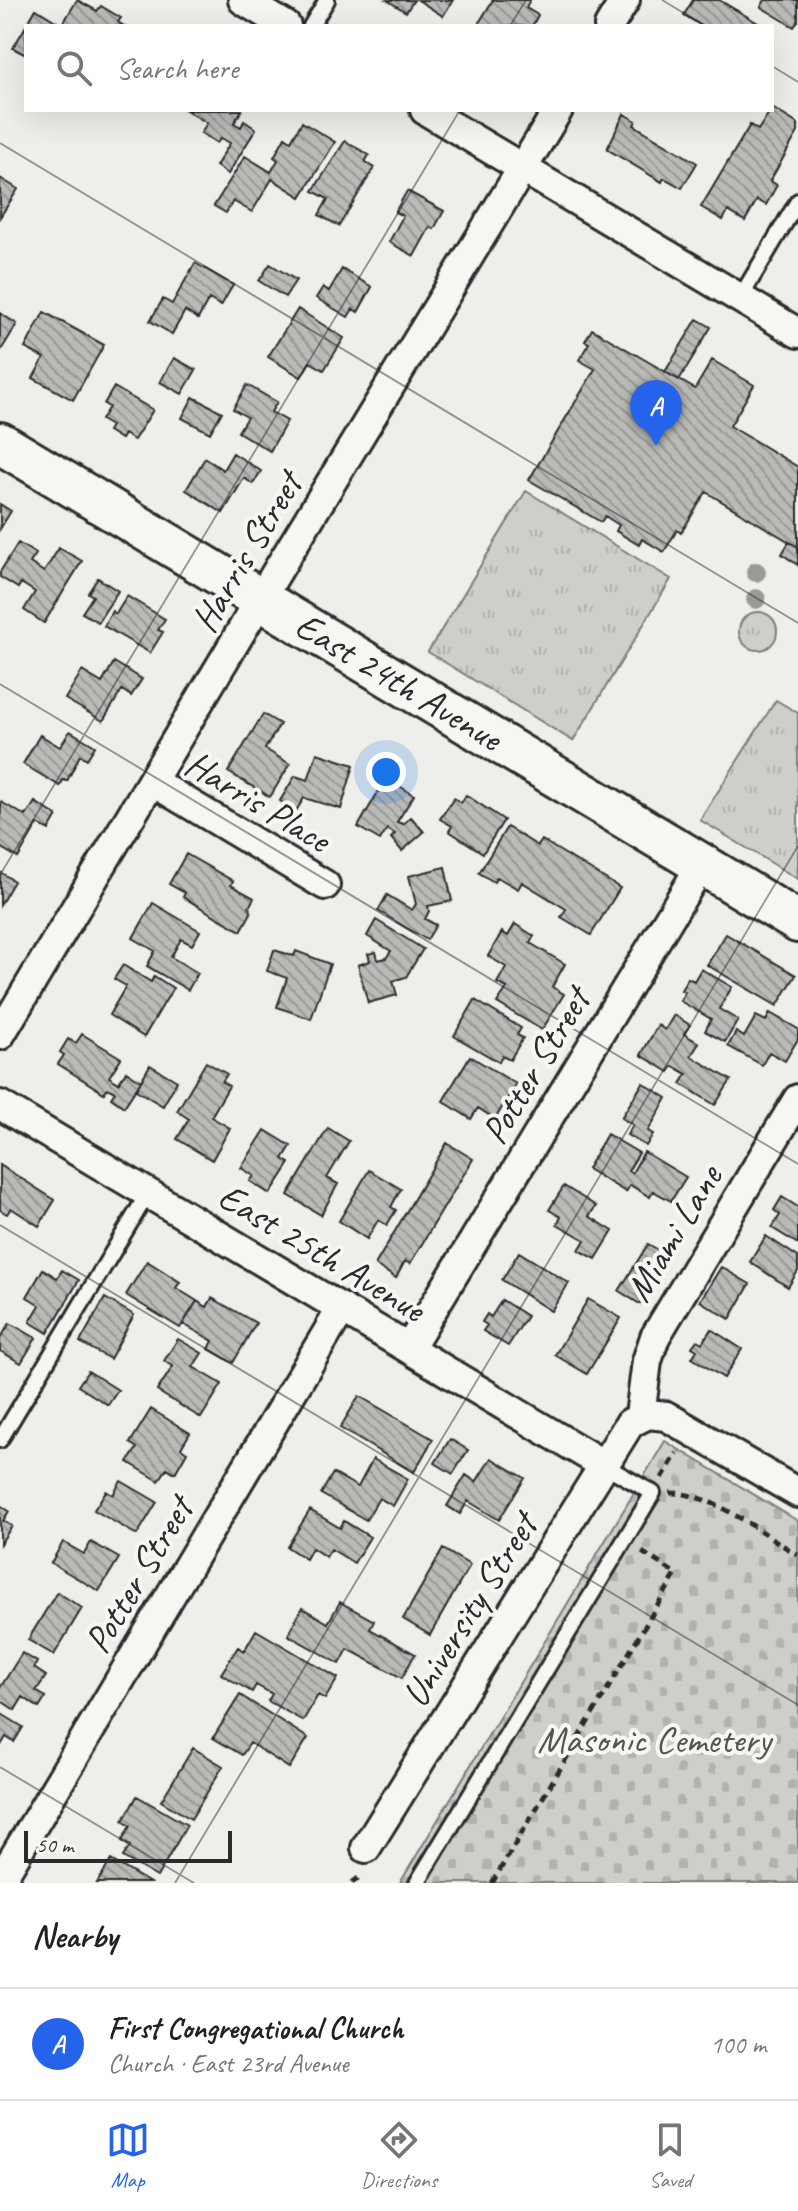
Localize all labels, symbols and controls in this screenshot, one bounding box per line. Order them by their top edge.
search box [24,24,774,112]
icon: search [52,46,96,90]
text: Search here [116,49,238,87]
pin: A [630,380,682,446]
street label: Harris Street [181,459,315,640]
street label: East 24th Avenue [287,601,513,763]
street label: Harris Place [177,740,341,864]
your location [366,752,406,792]
street label: Potter Street [471,975,603,1153]
street label: Miami Lane [615,1155,734,1310]
street label: East 25th Avenue [210,1172,436,1334]
street label: Potter Street [74,1484,206,1662]
street label: University Street [392,1500,550,1715]
park label: Masonic Cemetery [537,1716,774,1763]
scale bar [24,1827,232,1863]
text: 50 m [36,1831,73,1859]
text: Nearby [32,1914,118,1957]
text: First Congregational Church [108,2009,403,2047]
text: A [51,2028,65,2061]
text: 100 m [710,2028,766,2061]
text: Church · East 23rd Avenue [108,2047,349,2080]
tab: Map [106,2118,150,2194]
tab: Directions [361,2118,437,2194]
tab: Saved [648,2118,692,2194]

